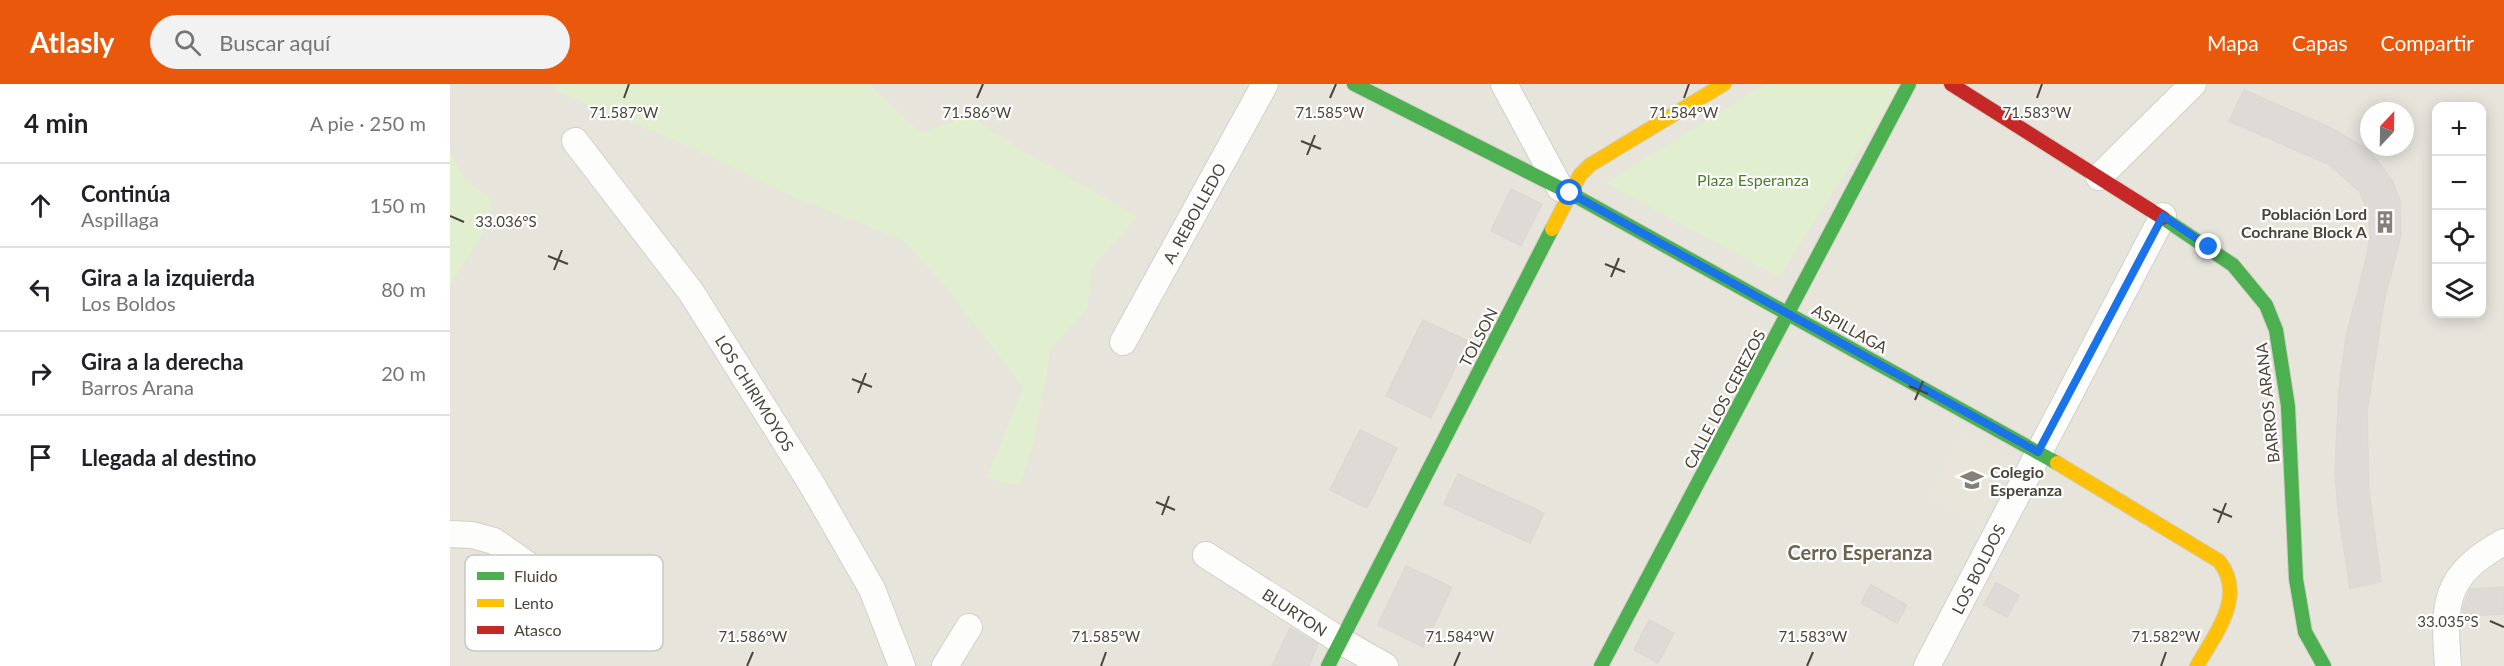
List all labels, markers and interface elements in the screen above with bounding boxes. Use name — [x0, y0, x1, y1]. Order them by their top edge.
search box — [150, 15, 570, 69]
text: Atlasly — [30, 25, 114, 59]
icon: search — [171, 26, 204, 59]
text: Buscar aquí — [219, 29, 330, 56]
text: Mapa — [2207, 30, 2259, 55]
text: Capas — [2292, 30, 2348, 55]
text: Compartir — [2381, 30, 2474, 55]
north arrow — [2360, 102, 2414, 156]
map controls — [2432, 102, 2486, 318]
button: + — [2432, 102, 2486, 156]
text: 71.587°W — [590, 103, 659, 121]
text: 71.586°W — [943, 103, 1012, 121]
text: 71.585°W — [1296, 103, 1365, 121]
text: 71.584°W — [1650, 103, 1719, 121]
text: 71.583°W — [2003, 103, 2072, 121]
text: 4 min — [24, 107, 88, 139]
text: A pie · 250 m — [310, 111, 426, 135]
button: − — [2432, 156, 2486, 210]
street label: A. REBOLLEDO — [1159, 159, 1229, 266]
park label: Plaza Esperanza — [1697, 170, 1809, 189]
route start — [1556, 179, 1582, 205]
text: Continúa — [81, 180, 170, 207]
icon: ahead — [24, 189, 57, 222]
text: 150 m — [370, 193, 426, 217]
place label: Población Lord Cochrane Block A — [2241, 204, 2368, 241]
text: Aspillaga — [81, 207, 159, 231]
building icon: Población Lord Cochrane Block A — [2372, 209, 2398, 235]
button: locate — [2432, 210, 2486, 264]
text: 33.036°S — [475, 212, 537, 230]
route end — [2195, 233, 2221, 259]
text: Gira a la izquierda — [81, 264, 255, 291]
button: layers — [2432, 264, 2486, 318]
icon: left — [24, 273, 57, 306]
text: 80 m — [381, 277, 426, 301]
text: Los Boldos — [81, 291, 176, 315]
street label: ASPILLAGA — [1809, 300, 1891, 357]
street label: TOLSON — [1455, 304, 1501, 370]
street label: CALLE LOS CEREZOS — [1679, 326, 1769, 472]
street label: LOS CHIRIMOYOS — [712, 332, 798, 454]
street label: BARROS ARANA — [2251, 342, 2283, 464]
text: Gira a la derecha — [81, 348, 244, 375]
icon: right — [24, 357, 57, 390]
text: 20 m — [381, 361, 426, 385]
text: Barros Arana — [81, 375, 194, 399]
icon: arrive — [24, 441, 57, 474]
text: Llegada al destino — [81, 444, 257, 471]
place label: Colegio Esperanza — [1990, 462, 2062, 499]
school or university icon: Colegio Esperanza — [1959, 467, 1985, 493]
street label: LOS BOLDOS — [1947, 521, 2009, 617]
district label: Cerro Esperanza — [1788, 540, 1932, 564]
legend — [465, 555, 663, 651]
text: Fluido — [514, 566, 557, 585]
street label: BLURTON — [1259, 584, 1331, 640]
text: Lento — [514, 593, 554, 612]
text: 33.035°S — [2417, 612, 2479, 630]
text: Atasco — [514, 620, 562, 639]
text: 71.586°W — [719, 627, 788, 645]
text: 71.585°W — [1072, 627, 1141, 645]
text: 71.584°W — [1426, 627, 1495, 645]
text: 71.583°W — [1779, 627, 1848, 645]
text: 71.582°W — [2132, 627, 2201, 645]

